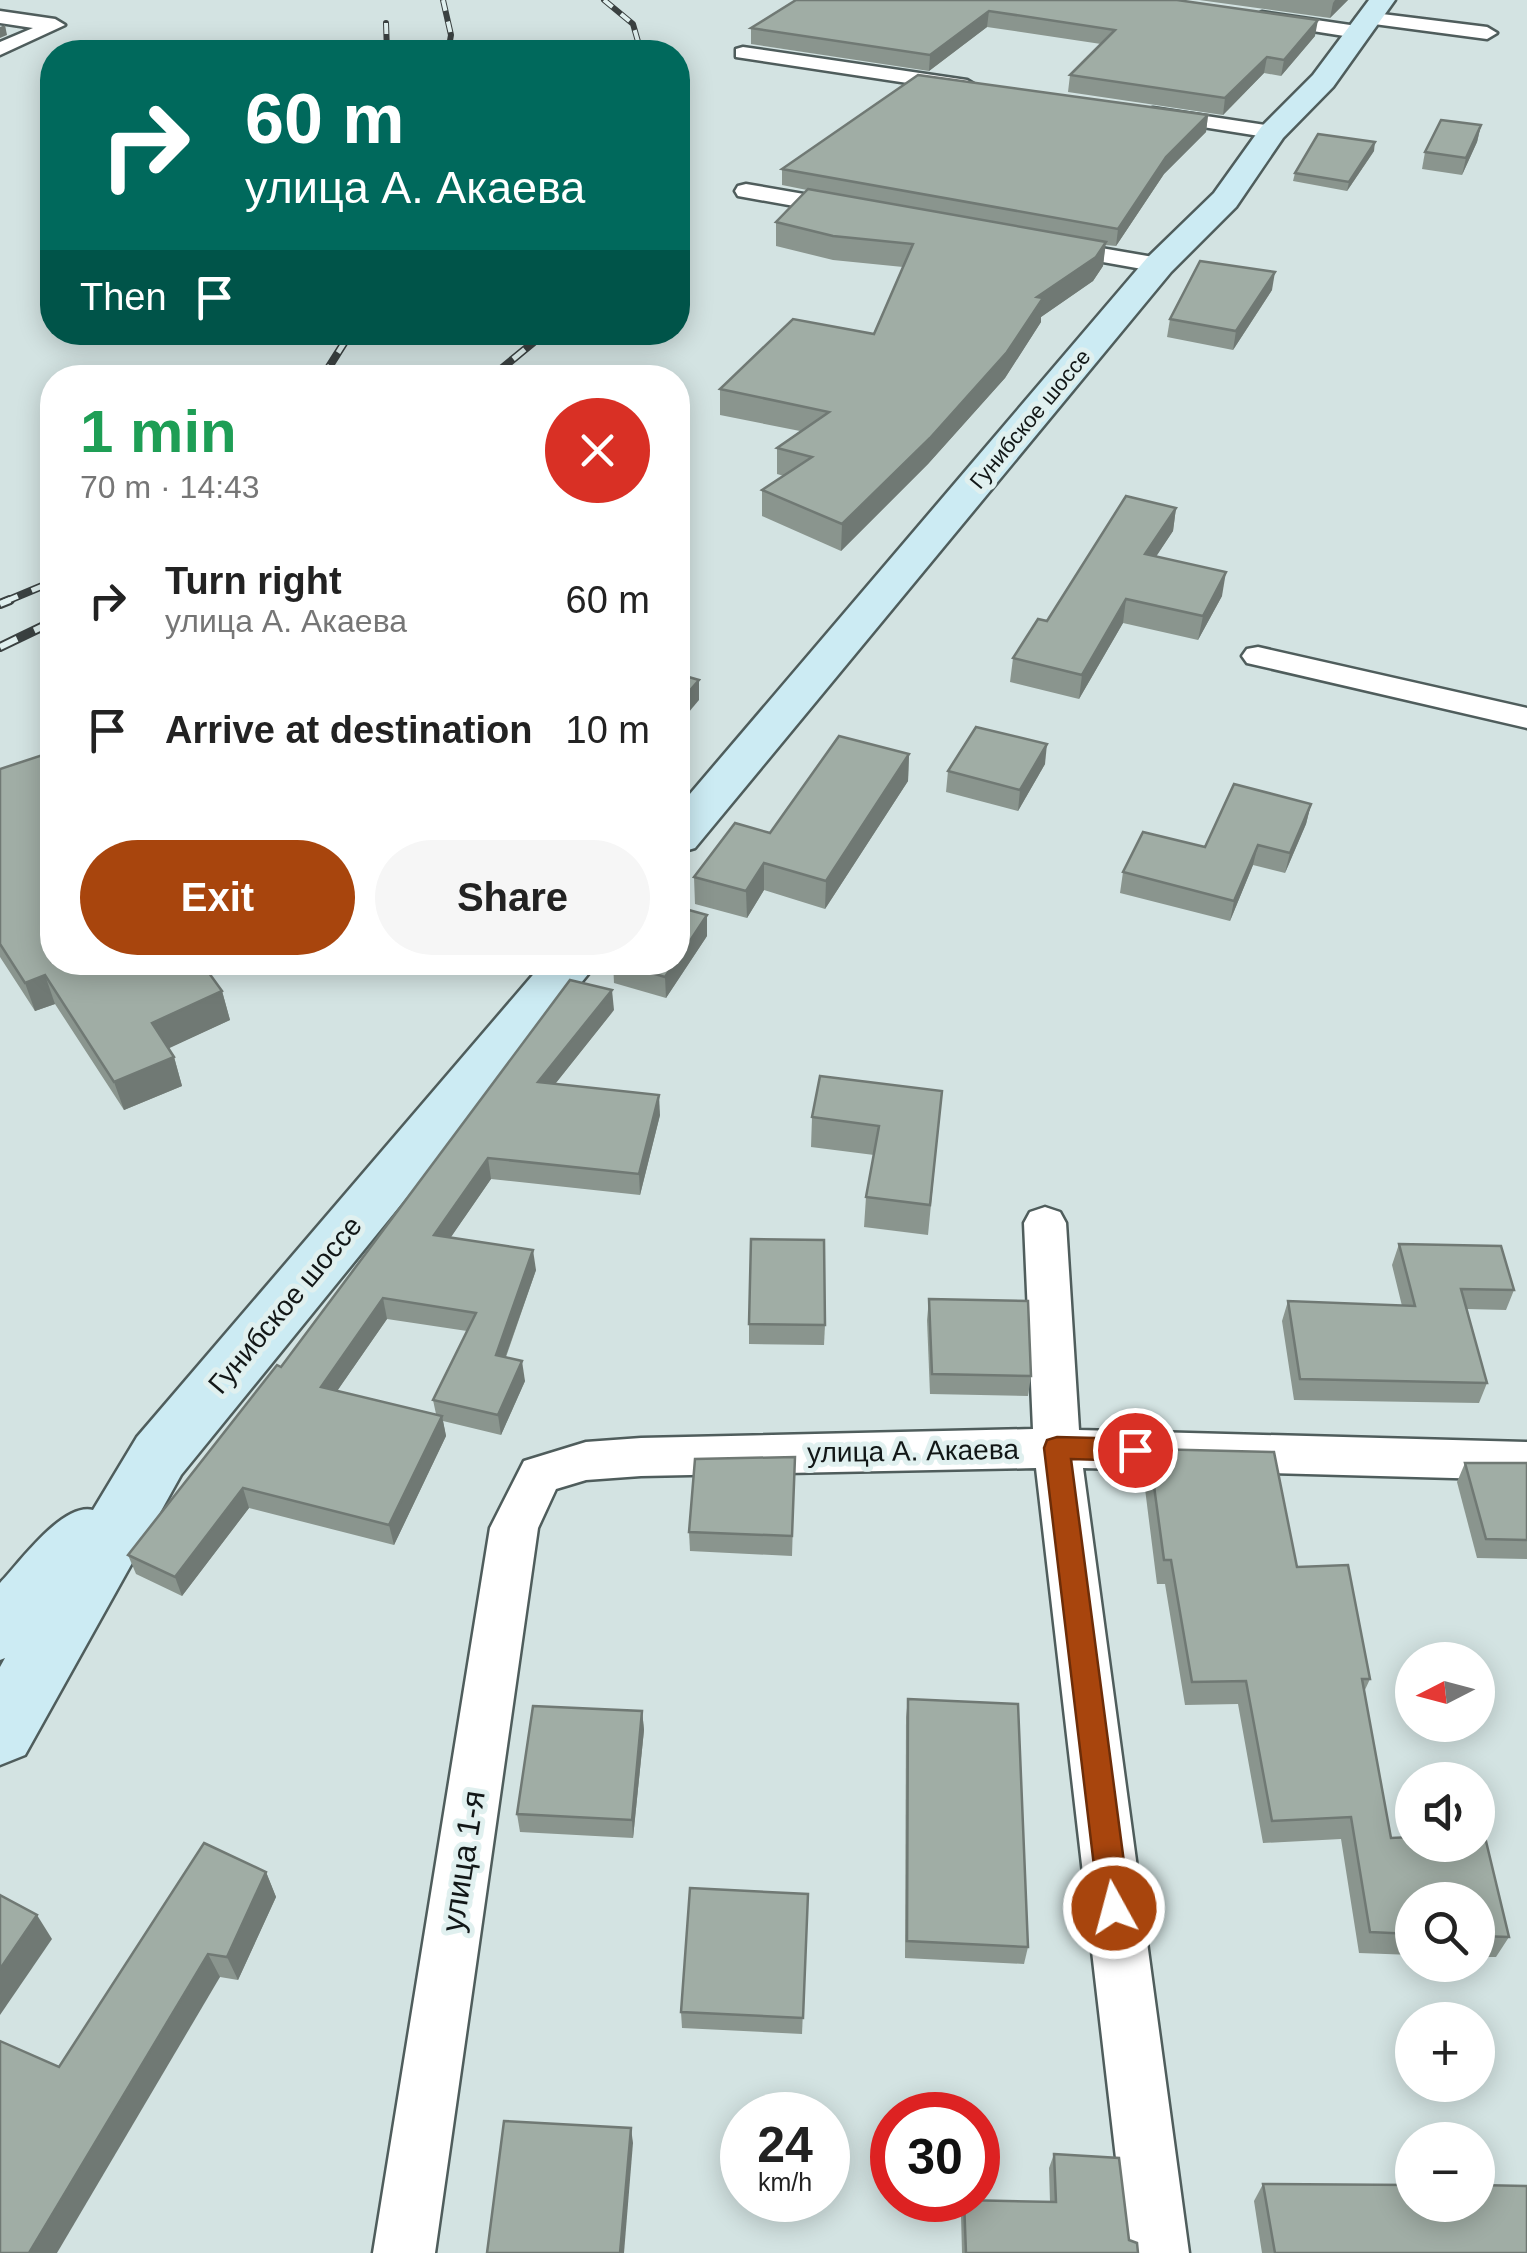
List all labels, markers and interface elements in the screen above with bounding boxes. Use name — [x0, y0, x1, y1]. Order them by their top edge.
icon: right — [80, 80, 210, 210]
text: 60 m — [245, 80, 405, 158]
text: улица А. Акаева — [245, 162, 585, 213]
icon: arrive — [187, 270, 242, 325]
text: Then — [80, 276, 167, 318]
street label: Гунибское шоссе — [965, 344, 1095, 494]
text: 1 min — [80, 398, 237, 465]
button: close — [545, 398, 650, 503]
text: 70 m · 14:43 — [80, 469, 260, 505]
text: Turn right — [165, 560, 342, 602]
icon: right — [80, 573, 135, 628]
text: 60 m — [566, 579, 650, 621]
text: улица А. Акаева — [165, 603, 407, 639]
icon: arrive — [80, 703, 135, 758]
text: Arrive at destination — [165, 709, 532, 751]
text: 10 m — [566, 709, 650, 751]
button: Exit — [80, 840, 355, 955]
button: Share — [375, 840, 650, 955]
street label: Гунибское шоссе — [202, 1210, 368, 1400]
pin — [1093, 1408, 1178, 1493]
icon: arrive — [1108, 1423, 1163, 1478]
street label: улица А. Акаева — [807, 1434, 1020, 1468]
north arrow — [1395, 1642, 1495, 1742]
map controls — [1395, 1642, 1495, 2222]
button: sound — [1395, 1762, 1495, 1862]
street label: улица 1-я — [434, 1788, 492, 1934]
position arrow — [1062, 1856, 1166, 1960]
button: search — [1395, 1882, 1495, 1982]
button: + — [1395, 2002, 1495, 2102]
speed limit sign: 30 — [870, 2092, 1000, 2222]
text: 24 — [757, 2117, 813, 2173]
button: − — [1395, 2122, 1495, 2222]
text: km/h — [758, 2168, 812, 2196]

